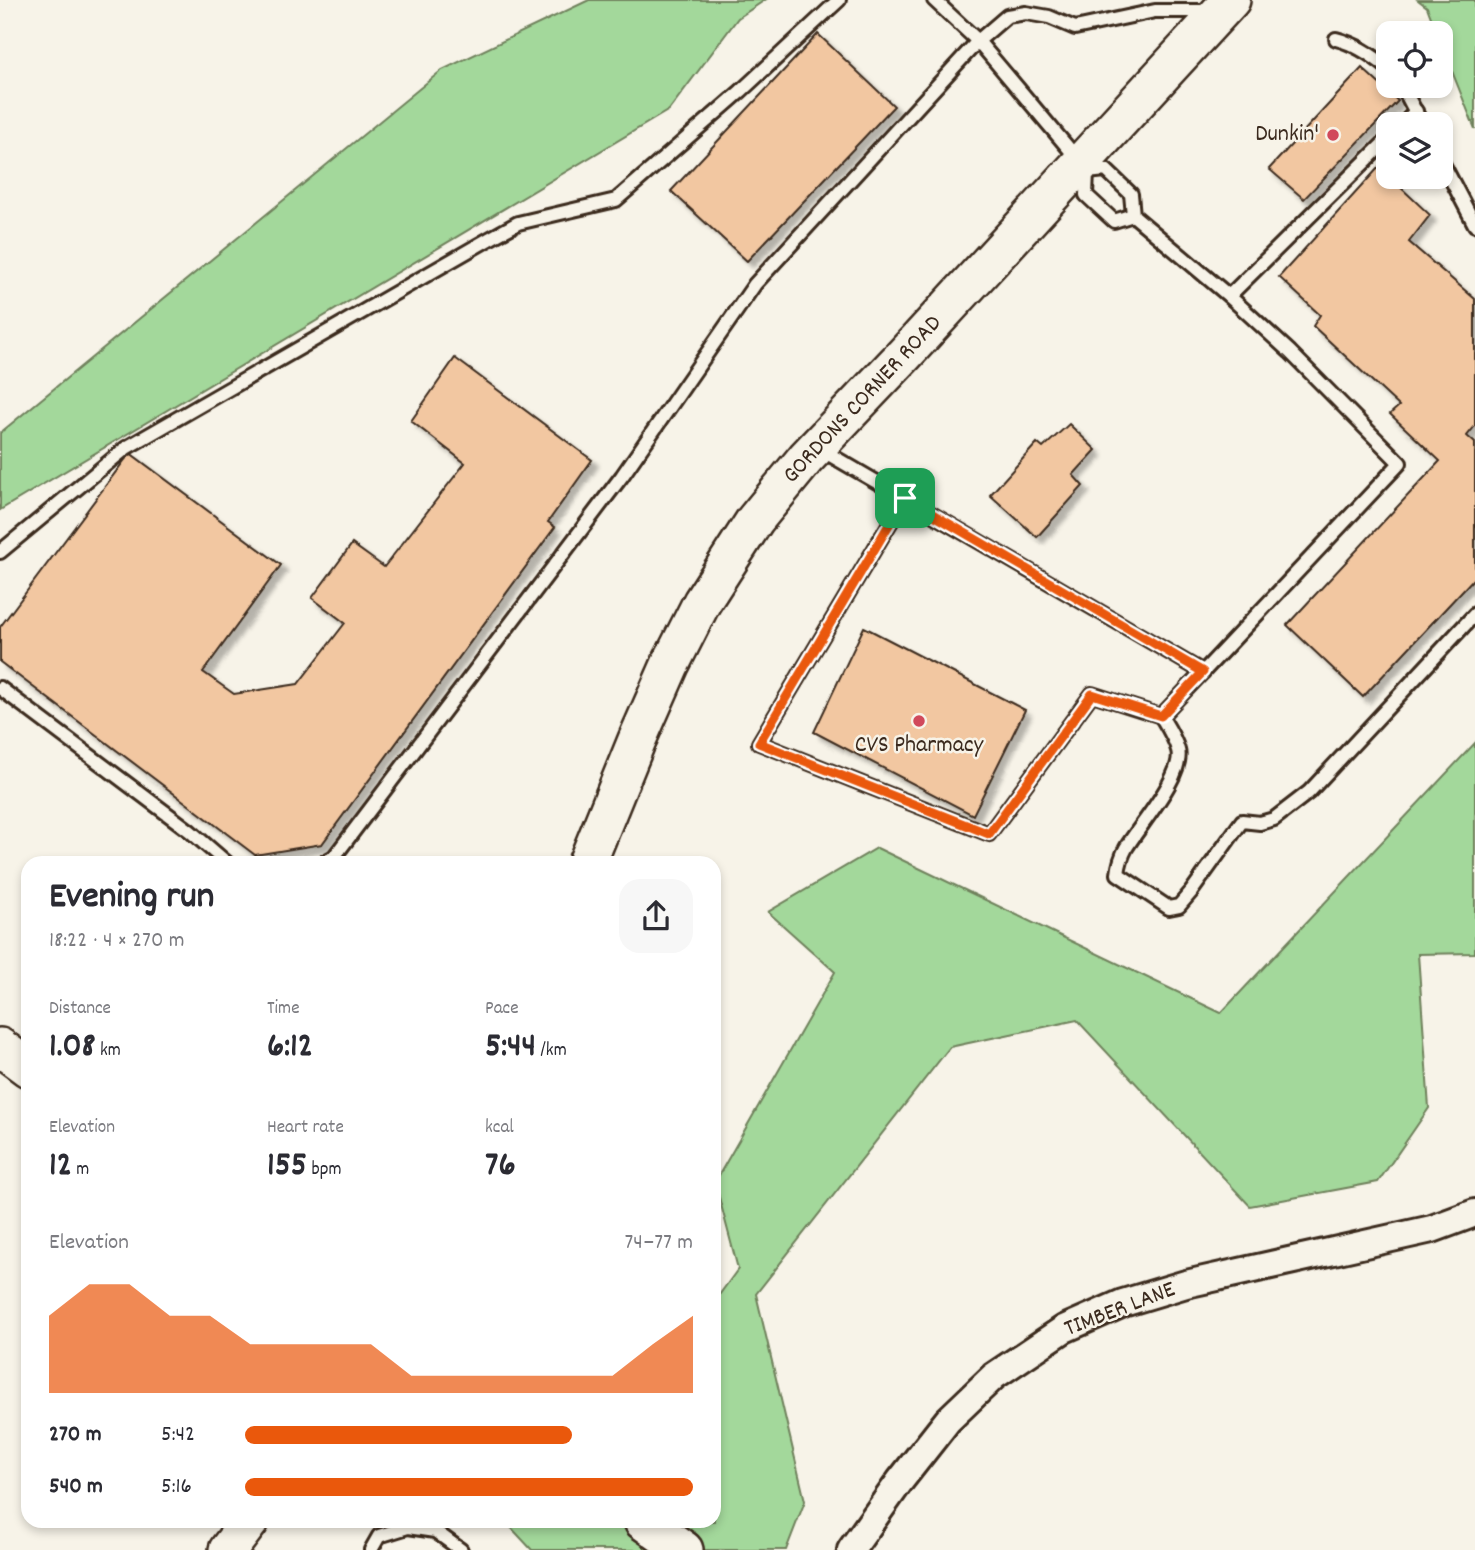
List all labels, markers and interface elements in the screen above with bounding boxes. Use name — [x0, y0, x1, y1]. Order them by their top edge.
map controls — [1376, 21, 1453, 189]
button: locate — [1376, 21, 1453, 98]
button: layers — [1376, 112, 1453, 189]
place label: Dunkin' — [1255, 118, 1319, 152]
marker: Dunkin' — [1325, 127, 1341, 143]
street label: GORDONS CORNER ROAD — [776, 308, 950, 492]
pin — [875, 468, 935, 528]
icon: arrive — [886, 479, 924, 517]
marker: CVS Pharmacy — [911, 713, 927, 729]
place label: CVS Pharmacy — [855, 729, 985, 763]
text: Evening run — [49, 871, 214, 926]
button: share — [619, 879, 693, 953]
text: 18:22 · 4 × 270 m — [49, 925, 185, 958]
text: Distance — [49, 996, 111, 1023]
text: Time — [267, 996, 300, 1023]
text: Pace — [485, 996, 519, 1023]
text: 1.08 — [49, 1023, 96, 1073]
text: 6:12 — [267, 1023, 313, 1073]
text: 5:44 — [485, 1023, 536, 1073]
text: km — [96, 1038, 121, 1065]
text: /km — [536, 1038, 567, 1065]
text: Elevation — [49, 1115, 115, 1142]
text: Heart rate — [267, 1115, 344, 1142]
text: kcal — [485, 1115, 514, 1142]
text: 12 — [49, 1142, 72, 1192]
text: 155 — [267, 1142, 307, 1192]
text: 76 — [485, 1142, 516, 1192]
text: m — [72, 1157, 89, 1184]
text: bpm — [307, 1157, 341, 1184]
text: Elevation — [49, 1227, 129, 1260]
text: 74–77 m — [625, 1227, 693, 1260]
street label: TIMBER LANE — [1060, 1273, 1180, 1347]
text: 270 m — [49, 1419, 101, 1452]
text: 5:42 — [161, 1419, 195, 1452]
text: 540 m — [49, 1471, 103, 1504]
text: 5:16 — [161, 1471, 192, 1504]

